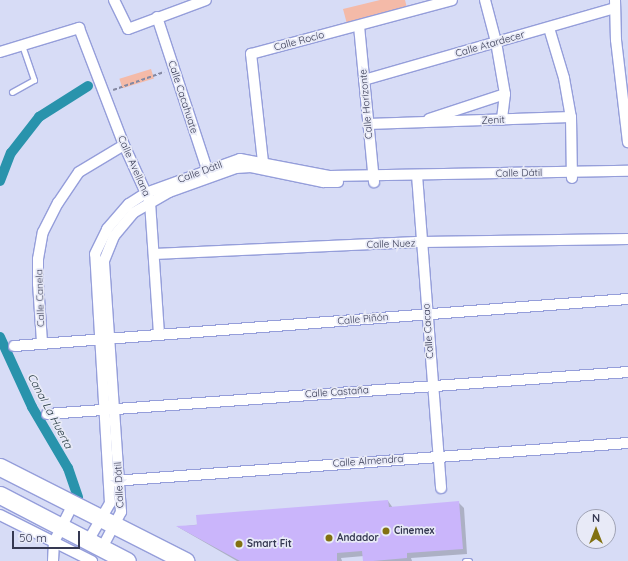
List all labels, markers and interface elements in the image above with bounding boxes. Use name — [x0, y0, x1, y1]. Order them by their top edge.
street label: Calle Atardecer — [454, 28, 526, 60]
street label: Calle Rocío — [273, 29, 325, 53]
street label: Calle Cacahuate — [166, 59, 200, 135]
street label: Calle Horizonte — [357, 69, 375, 139]
street label: Zenit — [481, 114, 505, 126]
street label: Calle Avellana — [115, 134, 153, 198]
street label: Calle Dátil — [176, 158, 224, 186]
street label: Calle Dátil — [496, 167, 542, 179]
street label: Calle Nuez — [366, 237, 416, 251]
street label: Calle Canela — [33, 269, 47, 327]
street label: Calle Cacao — [420, 303, 436, 359]
street label: Calle Piñón — [337, 311, 389, 327]
water label: Canal La Huerta — [25, 371, 75, 451]
street label: Calle Castaña — [305, 384, 369, 400]
street label: Calle Almendra — [332, 453, 404, 469]
street label: Calle Dátil — [112, 461, 126, 509]
north arrow — [576, 509, 616, 549]
text: N — [592, 511, 600, 525]
scale bar — [14, 523, 82, 549]
place label: Cinemex — [394, 525, 434, 537]
marker: Cinemex — [381, 526, 391, 536]
text: 50 m — [19, 530, 47, 545]
place label: Andador — [337, 532, 379, 544]
marker: Andador — [324, 533, 334, 543]
place label: Smart Fit — [247, 538, 292, 550]
marker: Smart Fit — [234, 539, 244, 549]

